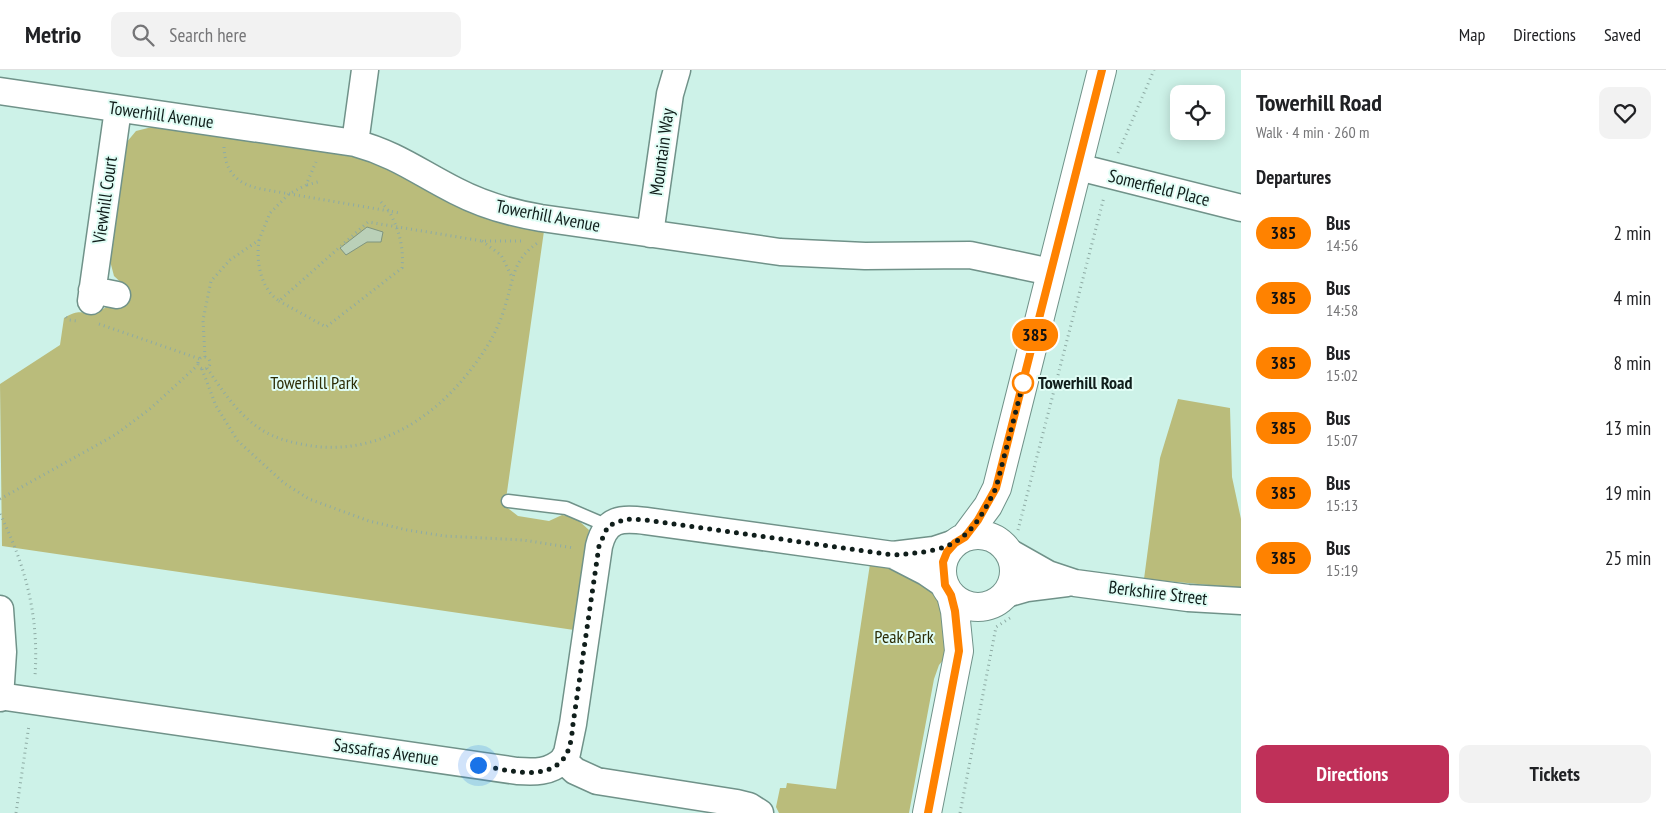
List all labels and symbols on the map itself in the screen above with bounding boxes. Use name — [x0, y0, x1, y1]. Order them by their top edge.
street label: Towerhill Avenue — [107, 96, 215, 133]
street label: Mountain Way — [644, 107, 679, 197]
street label: Viewhill Court — [87, 155, 122, 246]
street label: Somerfield Place — [1106, 164, 1212, 211]
street label: Towerhill Avenue — [494, 194, 602, 237]
line badge: 385 — [1006, 319, 1064, 351]
park label: Towerhill Park — [270, 371, 358, 394]
place label: Towerhill Road — [1038, 371, 1132, 394]
marker: Towerhill Road — [1012, 372, 1034, 394]
street label: Berkshire Street — [1107, 575, 1209, 610]
park label: Peak Park — [874, 625, 934, 648]
street label: Sassafras Avenue — [332, 733, 440, 770]
your location — [466, 753, 491, 778]

